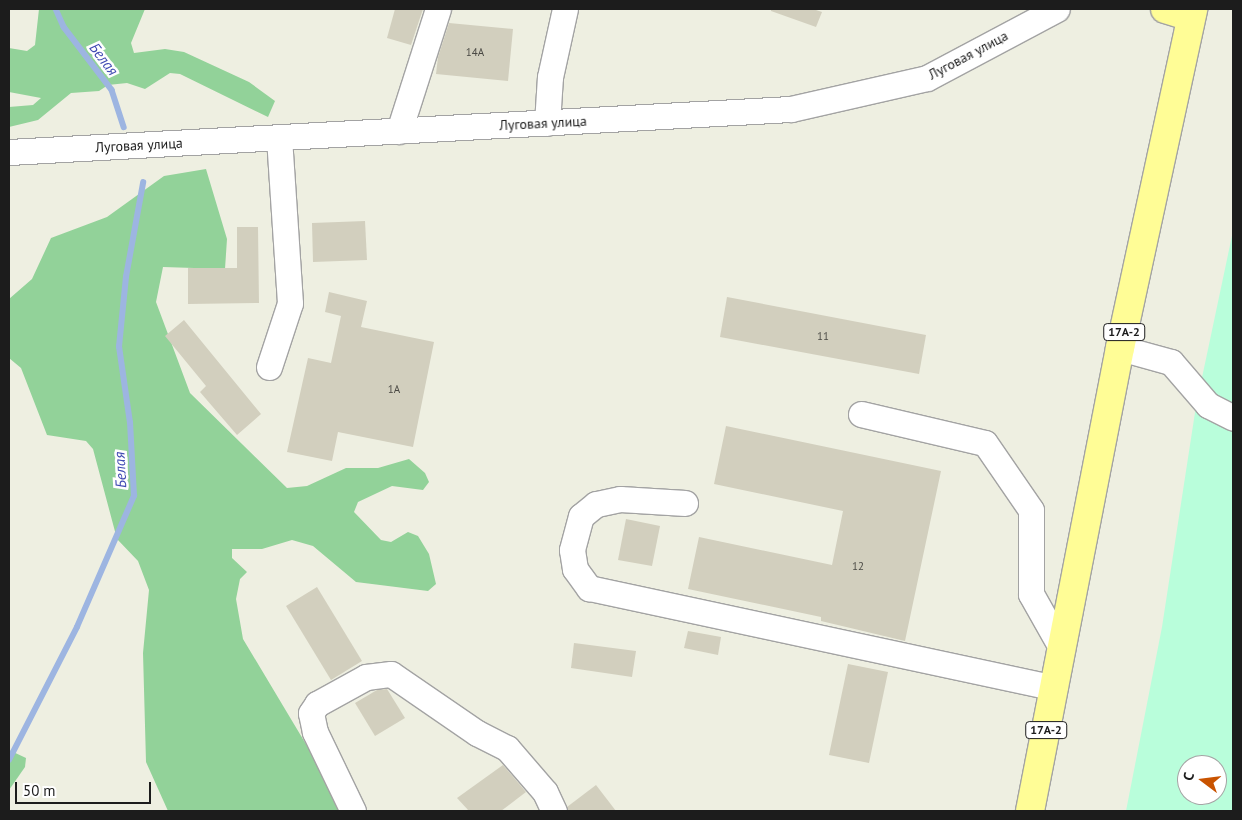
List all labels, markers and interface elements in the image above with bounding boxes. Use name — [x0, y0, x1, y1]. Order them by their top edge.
street label: Луговая улица — [925, 27, 1011, 83]
water label: Белая — [86, 39, 122, 79]
house number: 14А — [466, 45, 484, 59]
street label: Луговая улица — [499, 112, 587, 134]
street label: Луговая улица — [95, 134, 183, 156]
road number: 17А-2 — [1103, 322, 1145, 342]
house number: 11 — [817, 329, 829, 343]
house number: 1А — [388, 382, 400, 396]
water label: Белая — [110, 451, 130, 489]
house number: 12 — [852, 559, 864, 573]
road number: 17А-2 — [1025, 720, 1067, 740]
north arrow — [1177, 755, 1227, 805]
text: С — [1179, 770, 1198, 782]
scale bar — [18, 772, 154, 804]
text: 50 m — [23, 781, 56, 800]

